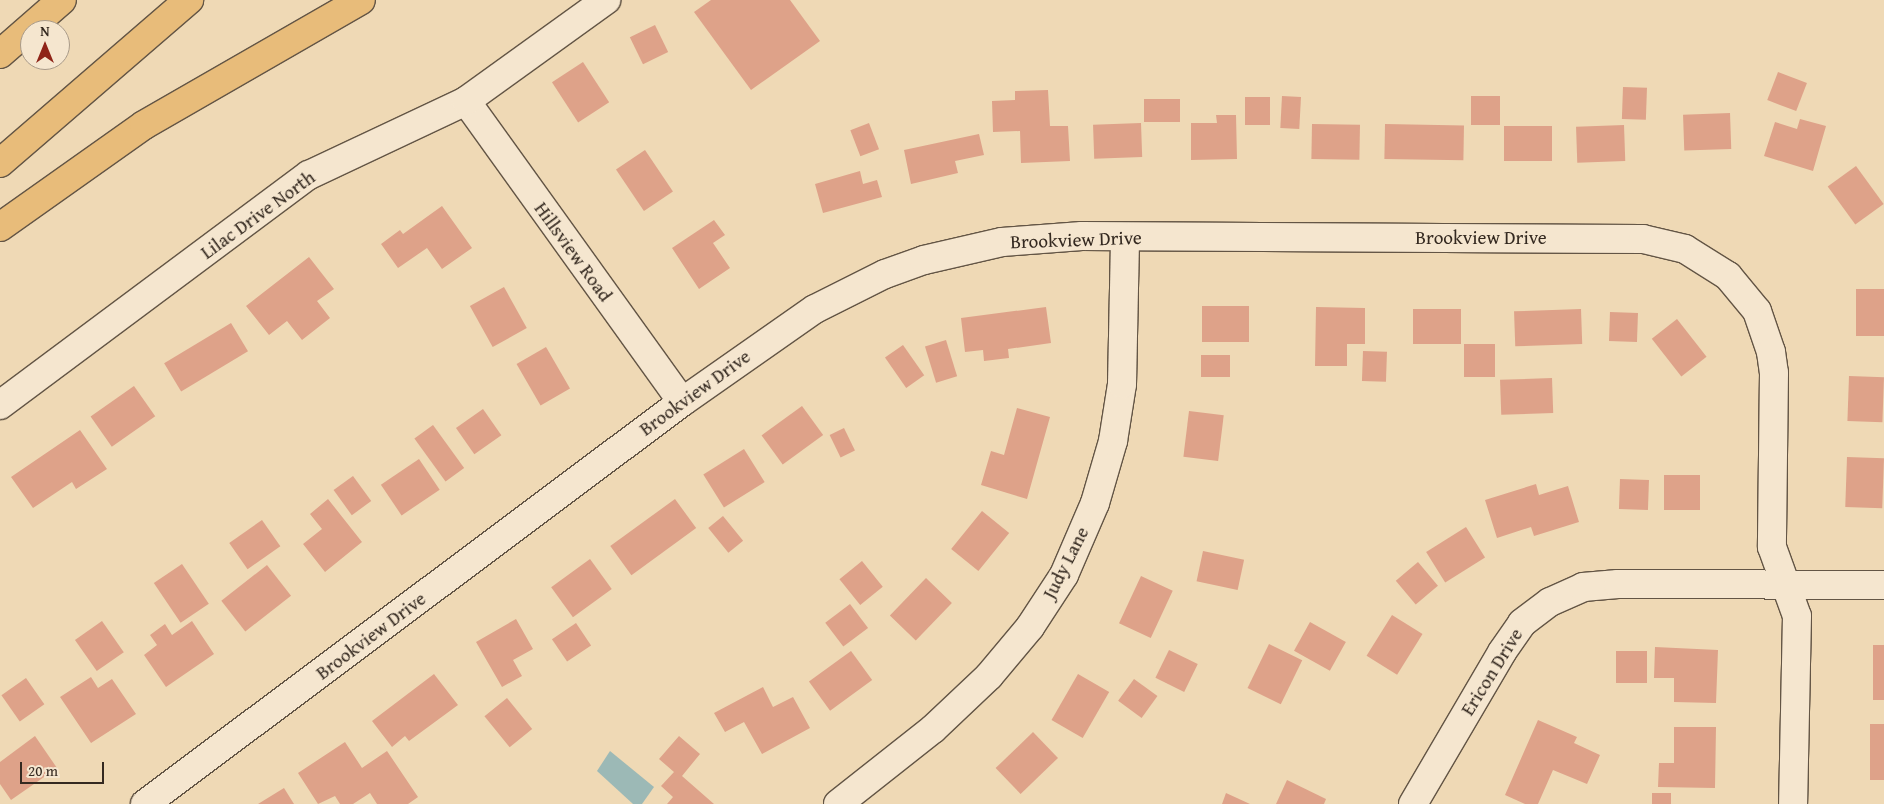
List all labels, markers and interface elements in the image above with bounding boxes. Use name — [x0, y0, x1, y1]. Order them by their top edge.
north arrow — [20, 20, 70, 70]
text: N — [40, 21, 50, 41]
street label: Lilac Drive North — [196, 166, 320, 264]
street label: Hillsview Road — [529, 198, 617, 306]
street label: Brookview Drive — [1010, 226, 1142, 254]
street label: Brookview Drive — [1415, 227, 1547, 249]
street label: Brookview Drive — [635, 345, 755, 441]
street label: Judy Lane — [1038, 523, 1094, 603]
street label: Brookview Drive — [312, 587, 430, 685]
street label: Ericon Drive — [1456, 624, 1528, 720]
scale bar — [22, 752, 106, 784]
text: 20 m — [28, 760, 58, 781]

